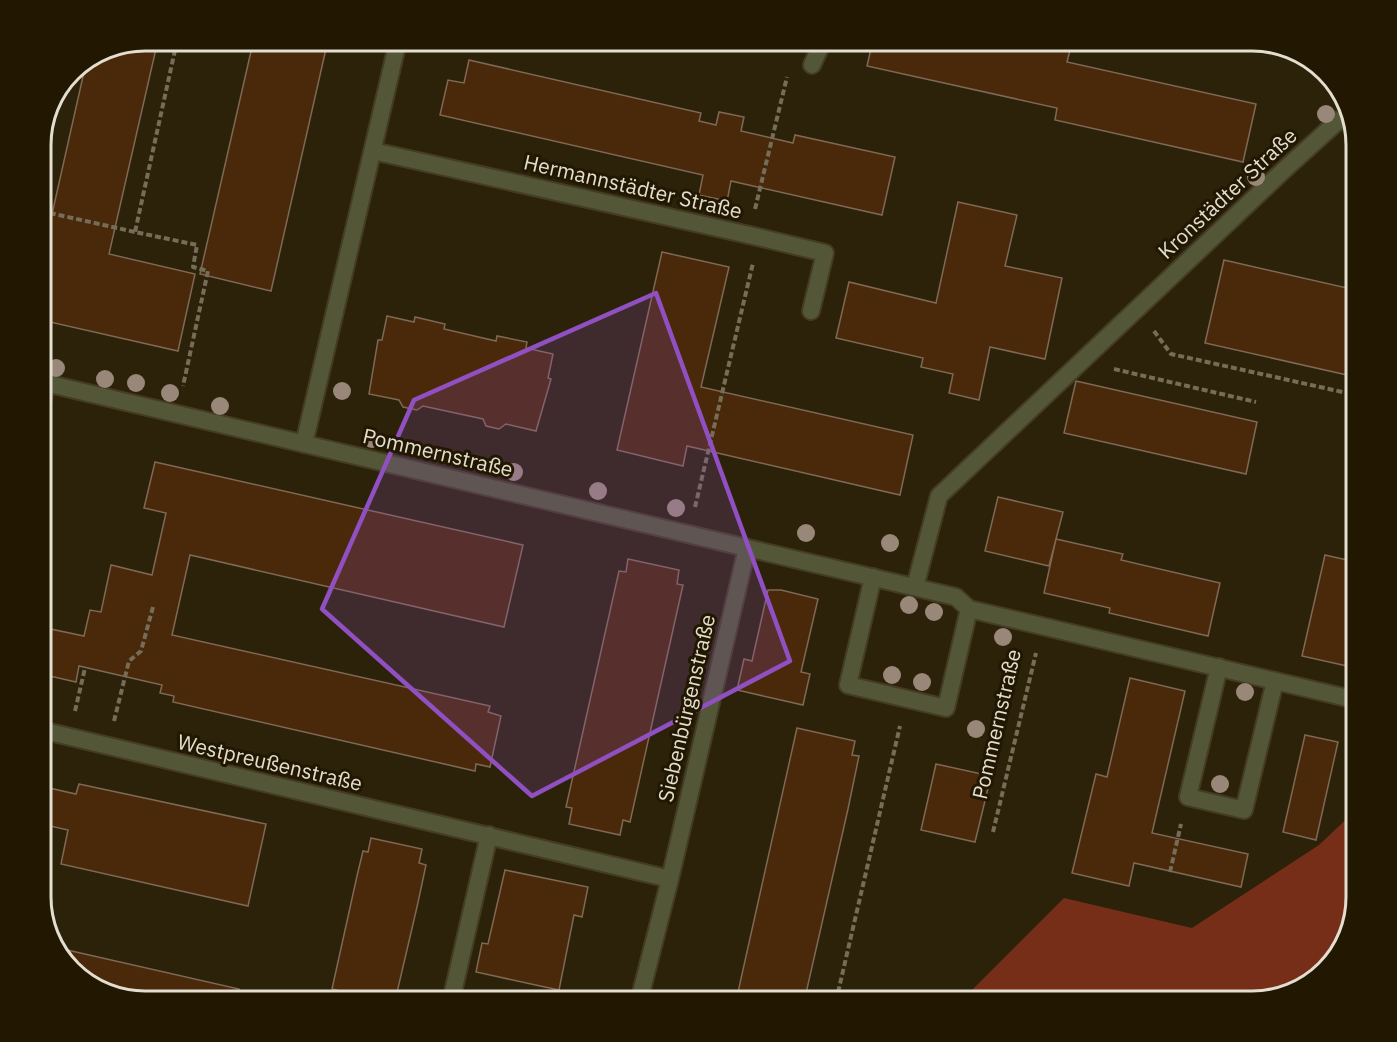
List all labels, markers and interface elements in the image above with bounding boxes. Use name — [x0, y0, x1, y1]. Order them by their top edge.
street label: Kronstädter Straße — [1152, 121, 1302, 265]
street label: Hermannstädter Straße — [521, 147, 745, 225]
street label: Pommernstraße — [360, 421, 516, 483]
street label: Siebenbürgenstraße — [651, 611, 721, 805]
street label: Pommernstraße — [965, 646, 1027, 802]
street label: Westpreußenstraße — [175, 727, 365, 797]

